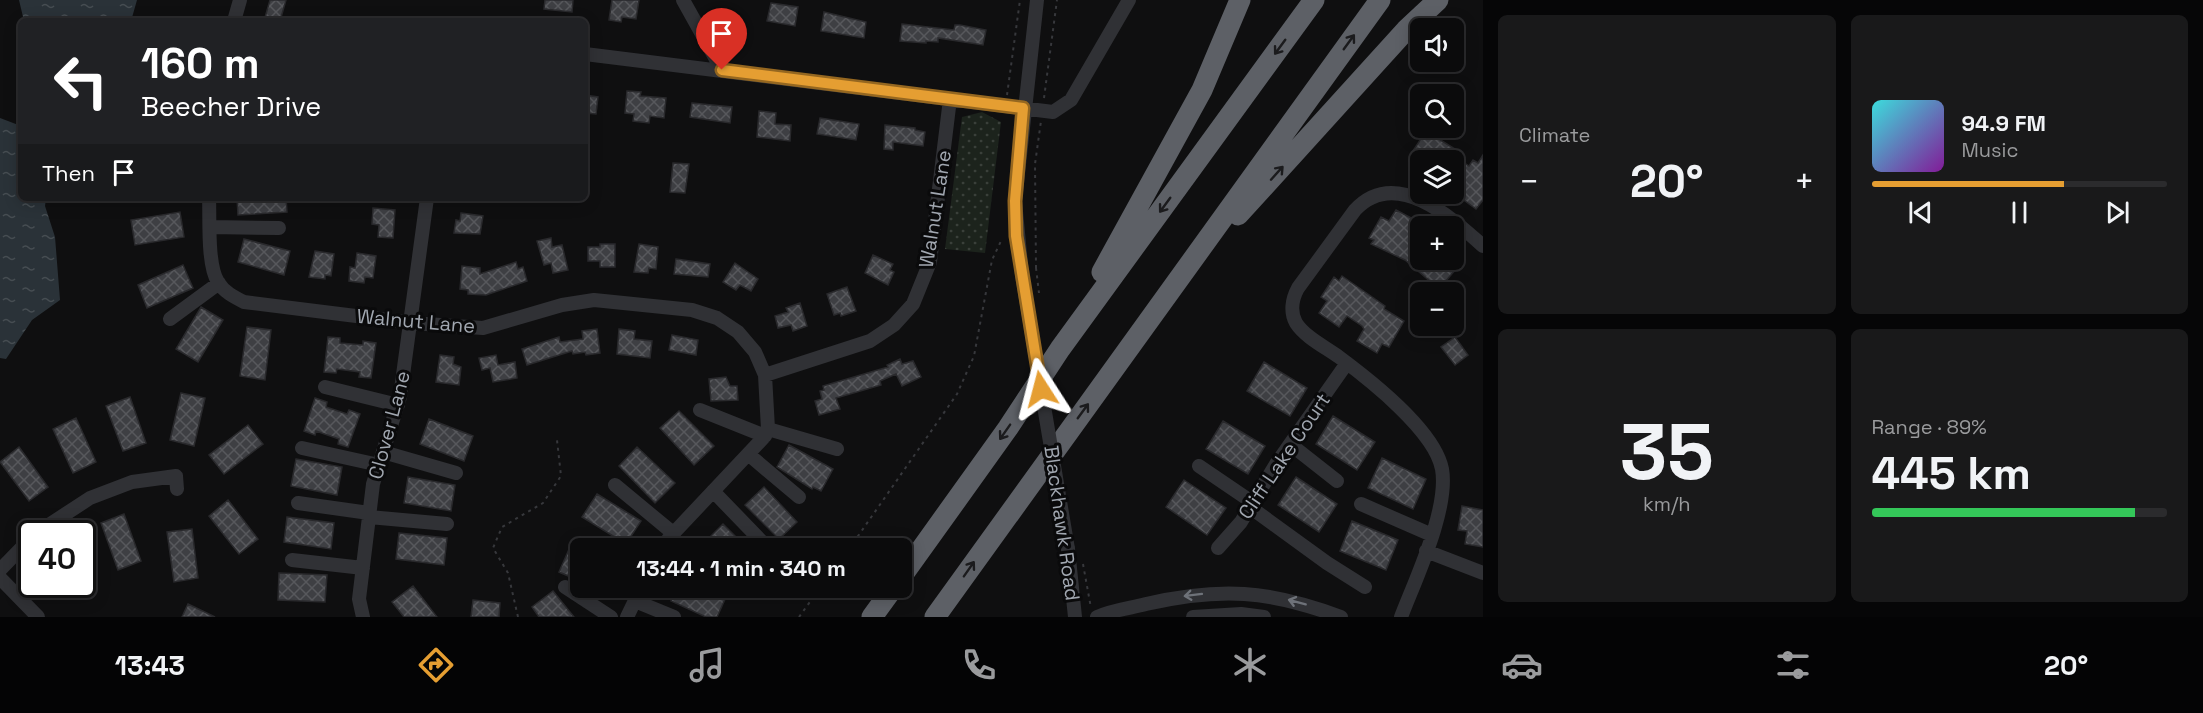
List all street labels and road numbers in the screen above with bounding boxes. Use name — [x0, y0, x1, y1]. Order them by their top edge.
street label: Walnut Lane — [913, 148, 957, 270]
street label: Walnut Lane — [356, 303, 476, 339]
street label: Clover Lane — [362, 368, 416, 482]
street label: Cliff Lake Court — [1232, 388, 1336, 524]
street label: Blackhawk Road — [1038, 444, 1086, 602]

